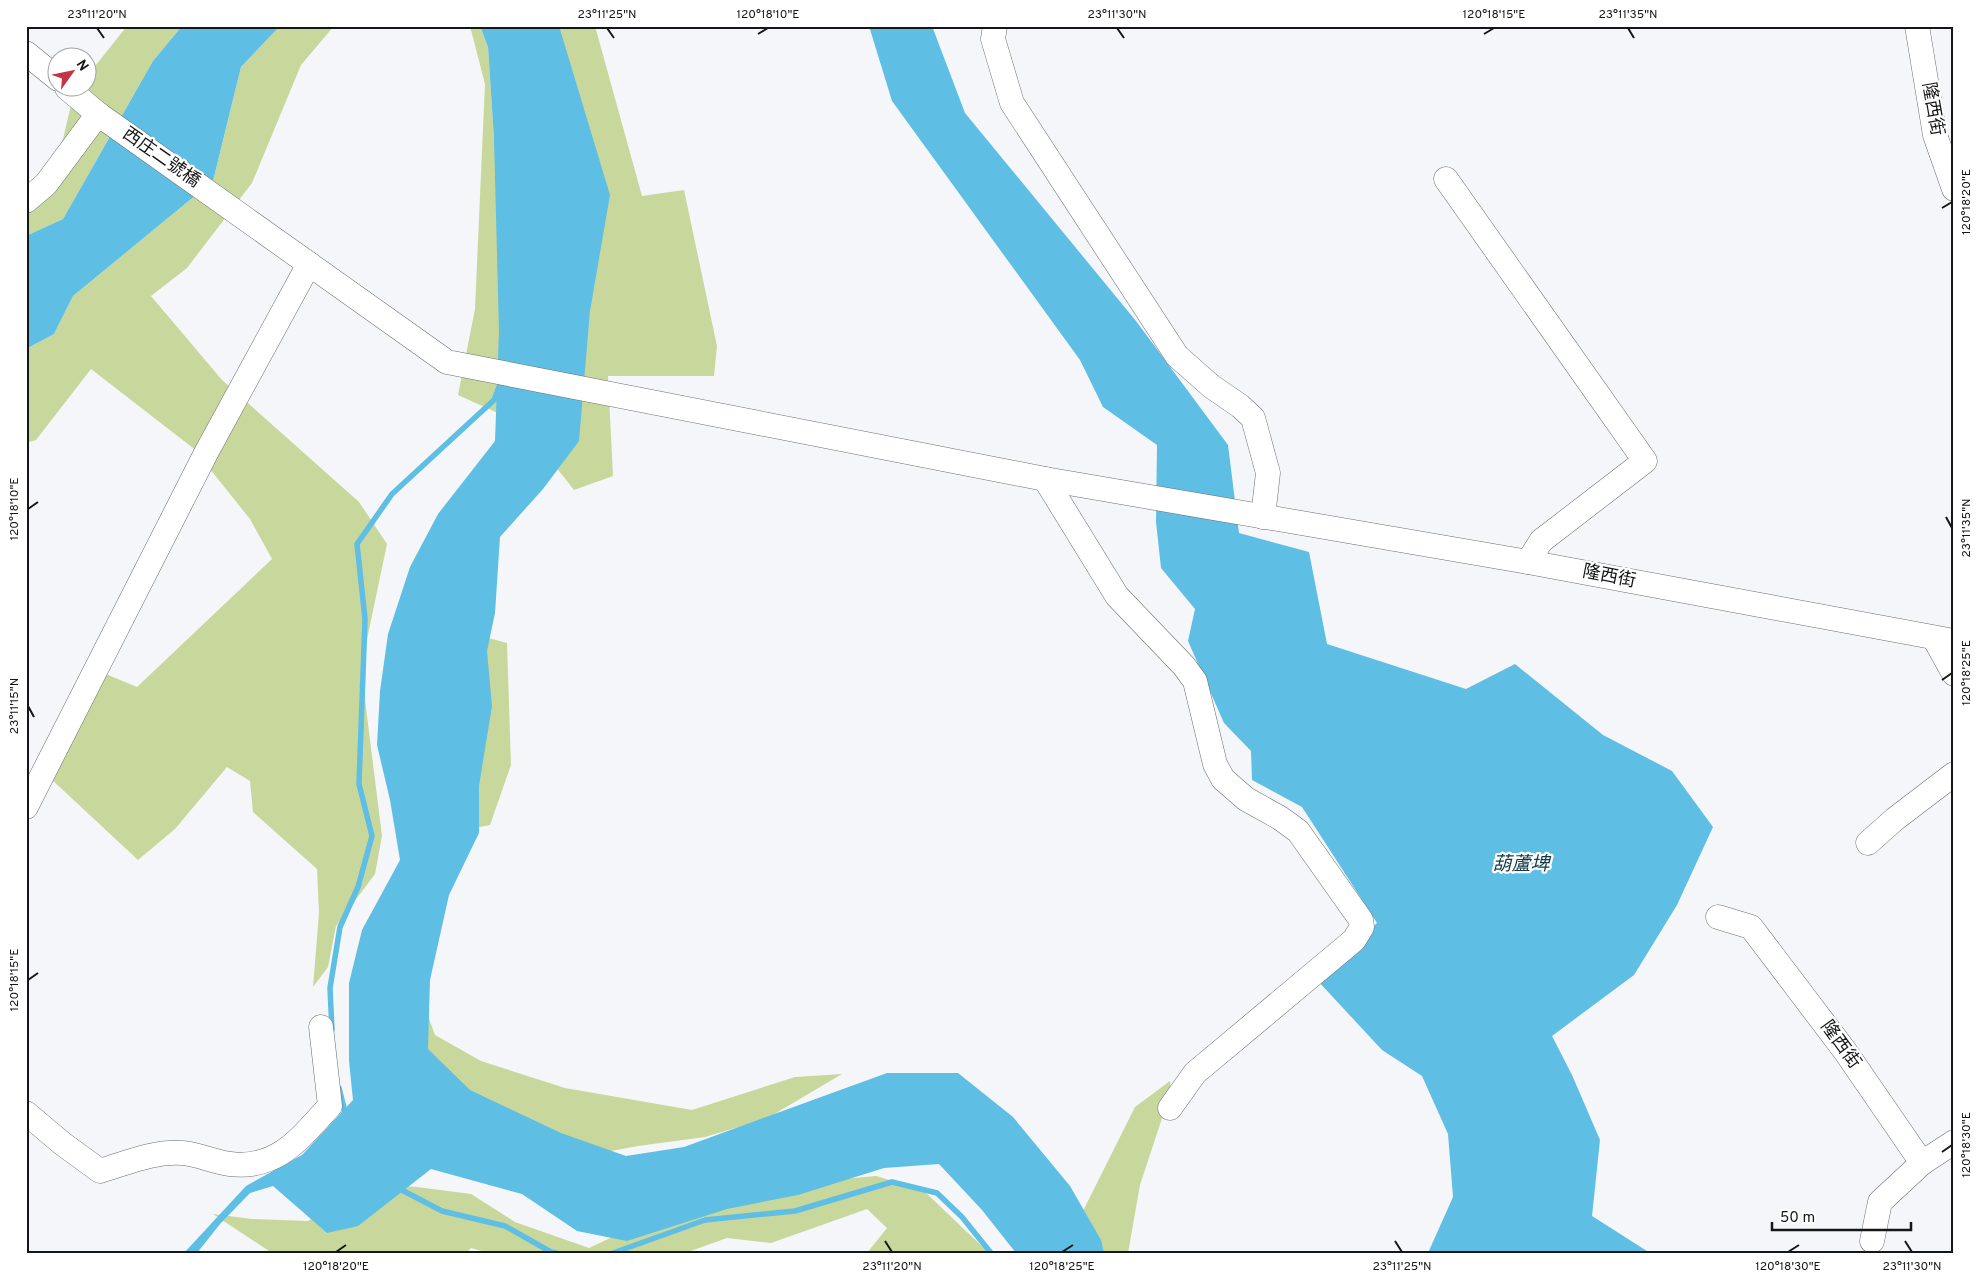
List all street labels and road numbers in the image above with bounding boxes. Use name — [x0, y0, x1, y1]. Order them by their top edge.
street label: 隆西街 — [1916, 80, 1948, 138]
street label: 西庄二號橋 — [118, 123, 204, 193]
street label: 隆西街 — [1580, 561, 1638, 593]
street label: 隆西街 — [1815, 1016, 1865, 1074]

